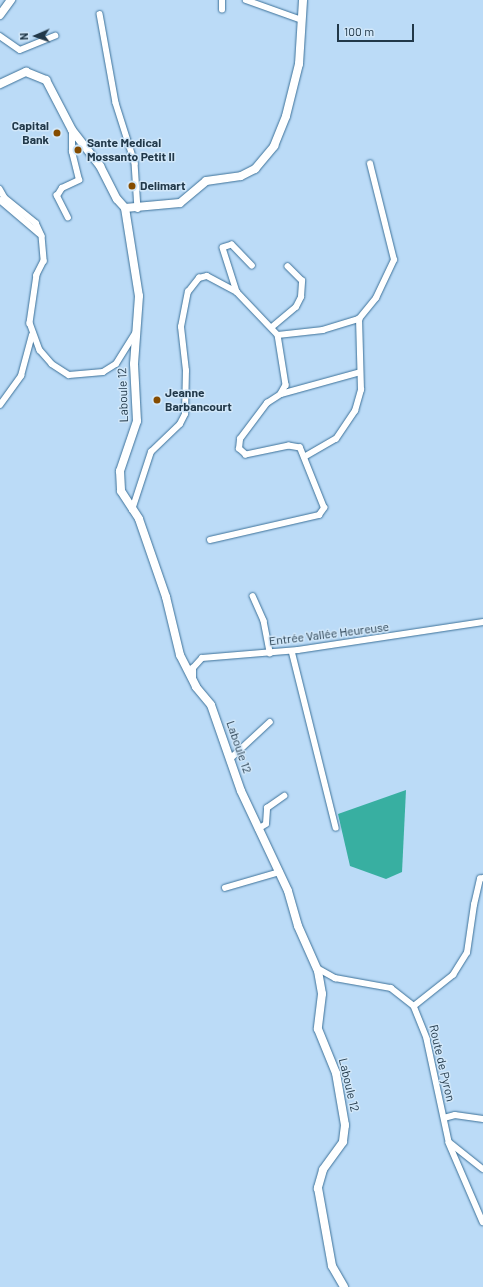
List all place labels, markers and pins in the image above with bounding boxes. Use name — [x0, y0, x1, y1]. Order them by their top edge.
place label: Capital Bank — [12, 119, 49, 147]
marker: Capital Bank — [52, 128, 62, 138]
place label: Sante Medical Mossanto Petit II — [87, 136, 175, 164]
marker: Sante Medical Mossanto Petit II — [72, 144, 84, 156]
place label: Delimart — [140, 179, 186, 193]
marker: Delimart — [127, 181, 137, 191]
place label: Jeanne Barbancourt — [165, 386, 232, 414]
marker: Jeanne Barbancourt — [152, 395, 162, 405]

